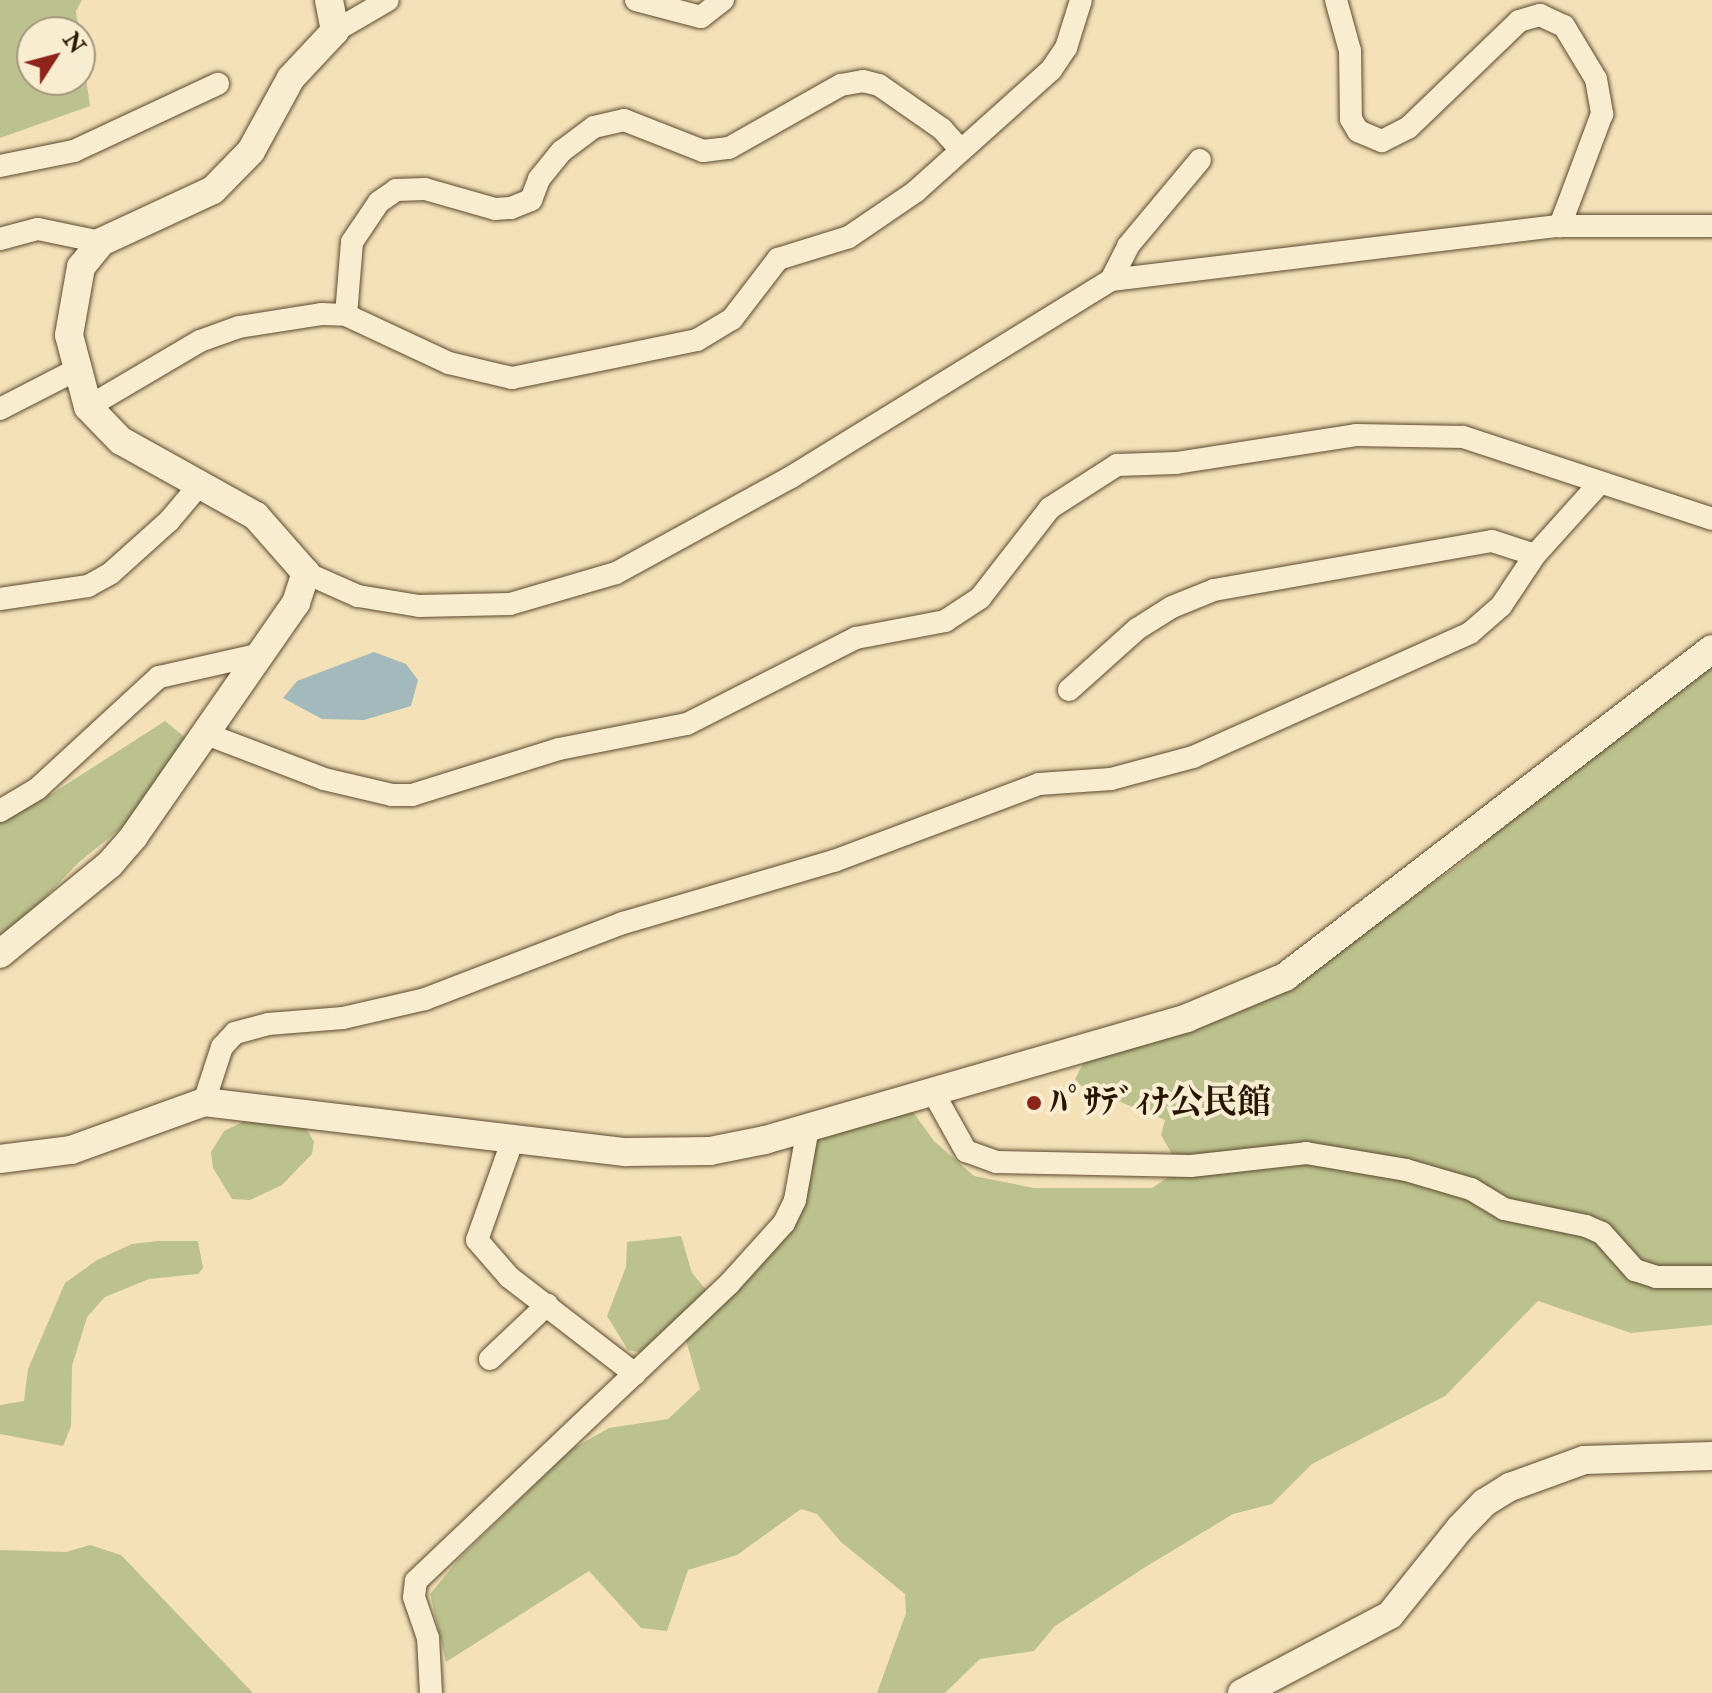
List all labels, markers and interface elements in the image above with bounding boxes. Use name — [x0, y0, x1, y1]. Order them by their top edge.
north arrow — [16, 16, 96, 96]
text: N — [57, 27, 91, 59]
place label: ﾊﾟｻﾃﾞｨﾅ公民館 — [1050, 1083, 1271, 1123]
marker: ﾊﾟｻﾃﾞｨﾅ公民館 — [1025, 1094, 1043, 1112]

